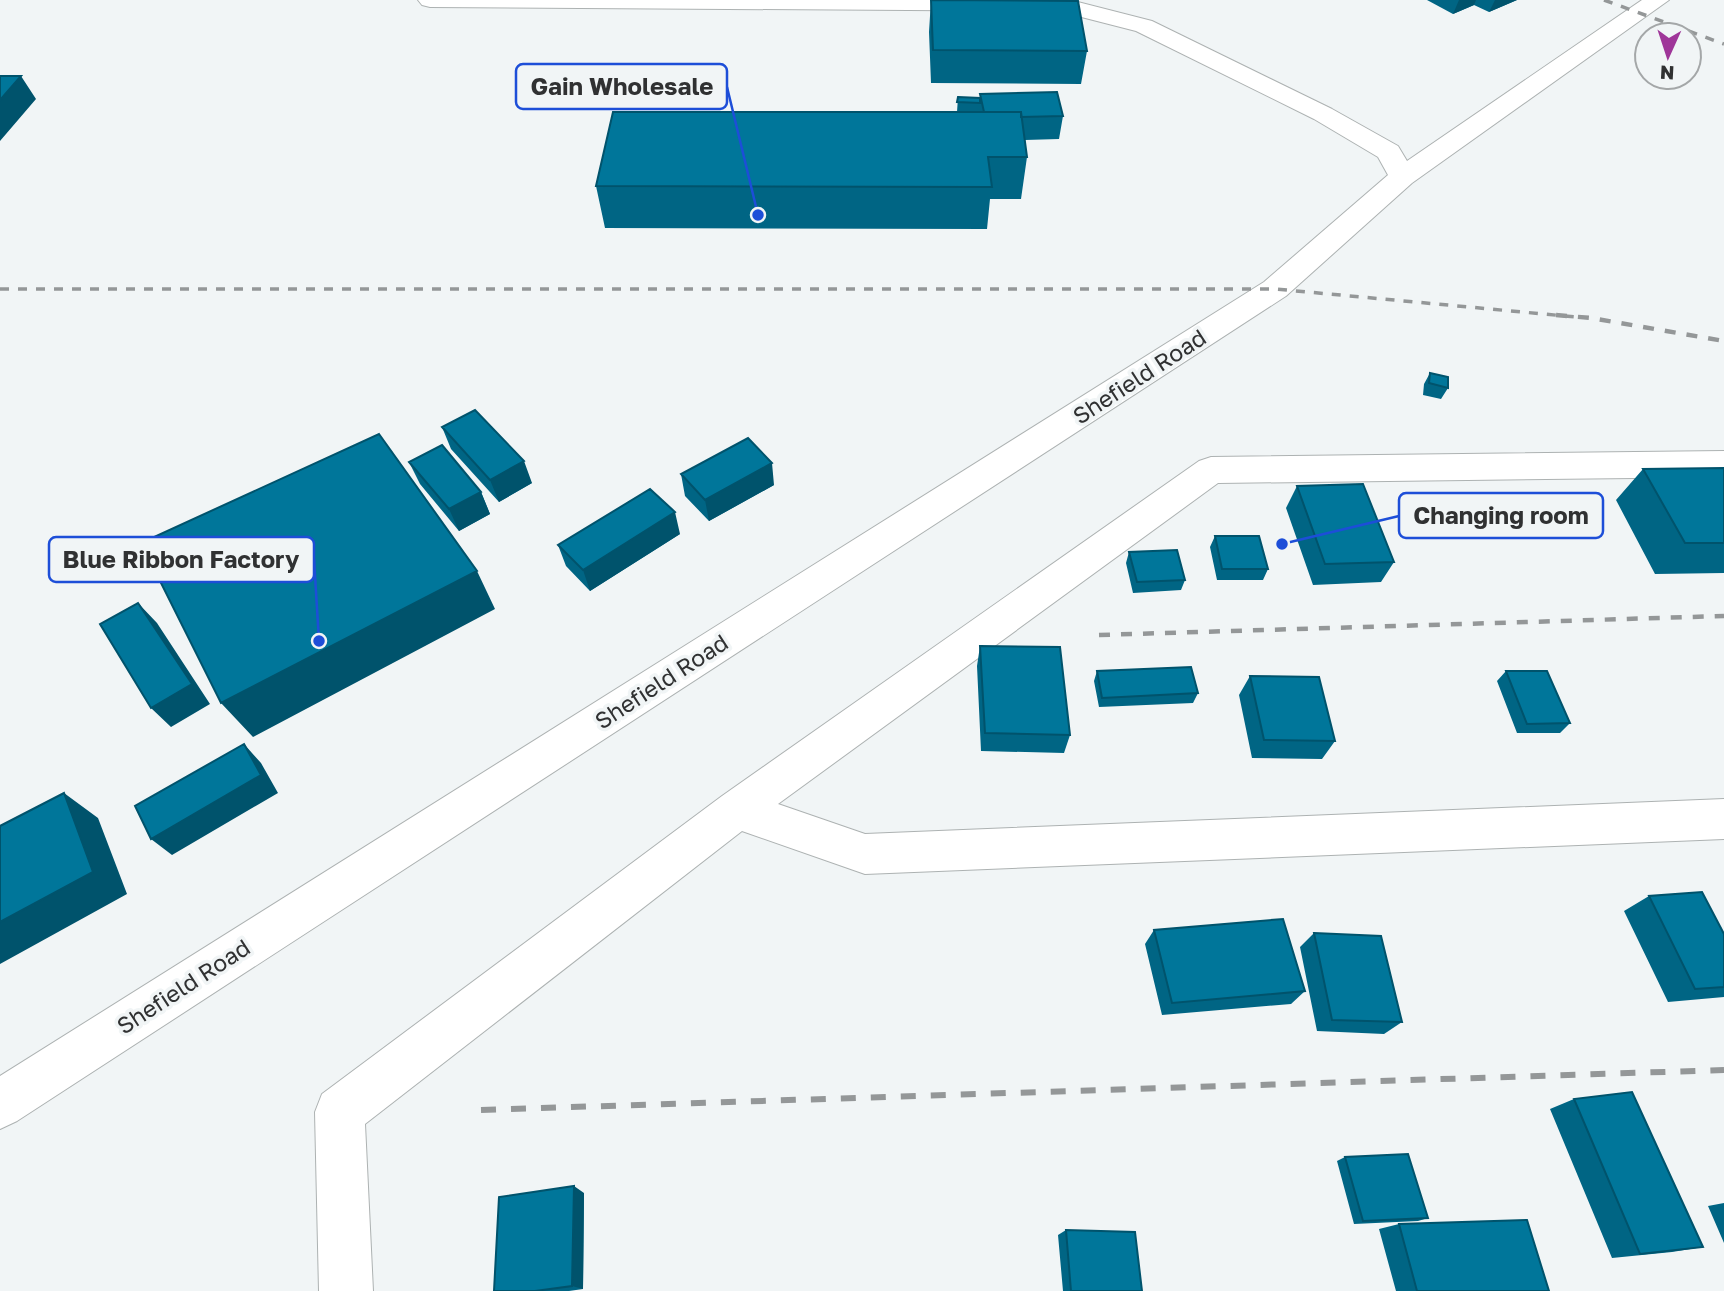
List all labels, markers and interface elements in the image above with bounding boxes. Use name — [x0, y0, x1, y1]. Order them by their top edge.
north arrow — [1633, 21, 1703, 91]
text: N — [1659, 62, 1675, 85]
callout: Gain Wholesale — [516, 64, 727, 109]
text: Gain Wholesale — [530, 71, 714, 100]
street label: Shefield Road — [1067, 323, 1211, 429]
callout: Changing room — [1399, 493, 1603, 538]
text: Changing room — [1413, 500, 1589, 529]
callout: Blue Ribbon Factory — [49, 537, 314, 582]
text: Blue Ribbon Factory — [63, 544, 300, 573]
street label: Shefield Road — [589, 628, 733, 734]
street label: Shefield Road — [111, 933, 255, 1039]

